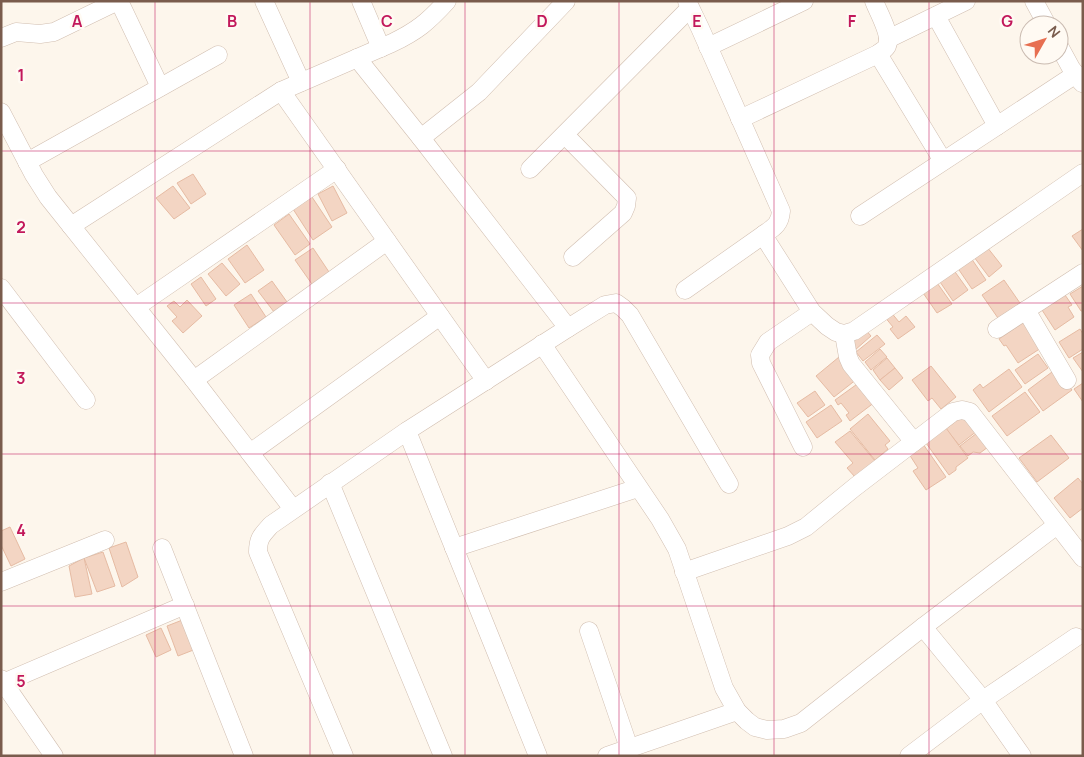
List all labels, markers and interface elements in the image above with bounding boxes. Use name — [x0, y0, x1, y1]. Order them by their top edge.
text: A — [72, 10, 83, 32]
text: B — [227, 10, 237, 32]
text: C — [381, 10, 393, 32]
text: D — [536, 10, 548, 32]
text: E — [692, 10, 702, 32]
text: F — [848, 10, 857, 32]
text: G — [1001, 10, 1013, 32]
north arrow — [1019, 15, 1069, 65]
text: N — [1044, 22, 1065, 41]
text: 1 — [17, 64, 25, 86]
text: 2 — [16, 216, 26, 238]
text: 3 — [16, 367, 26, 389]
text: 4 — [16, 519, 26, 541]
text: 5 — [16, 670, 26, 692]

